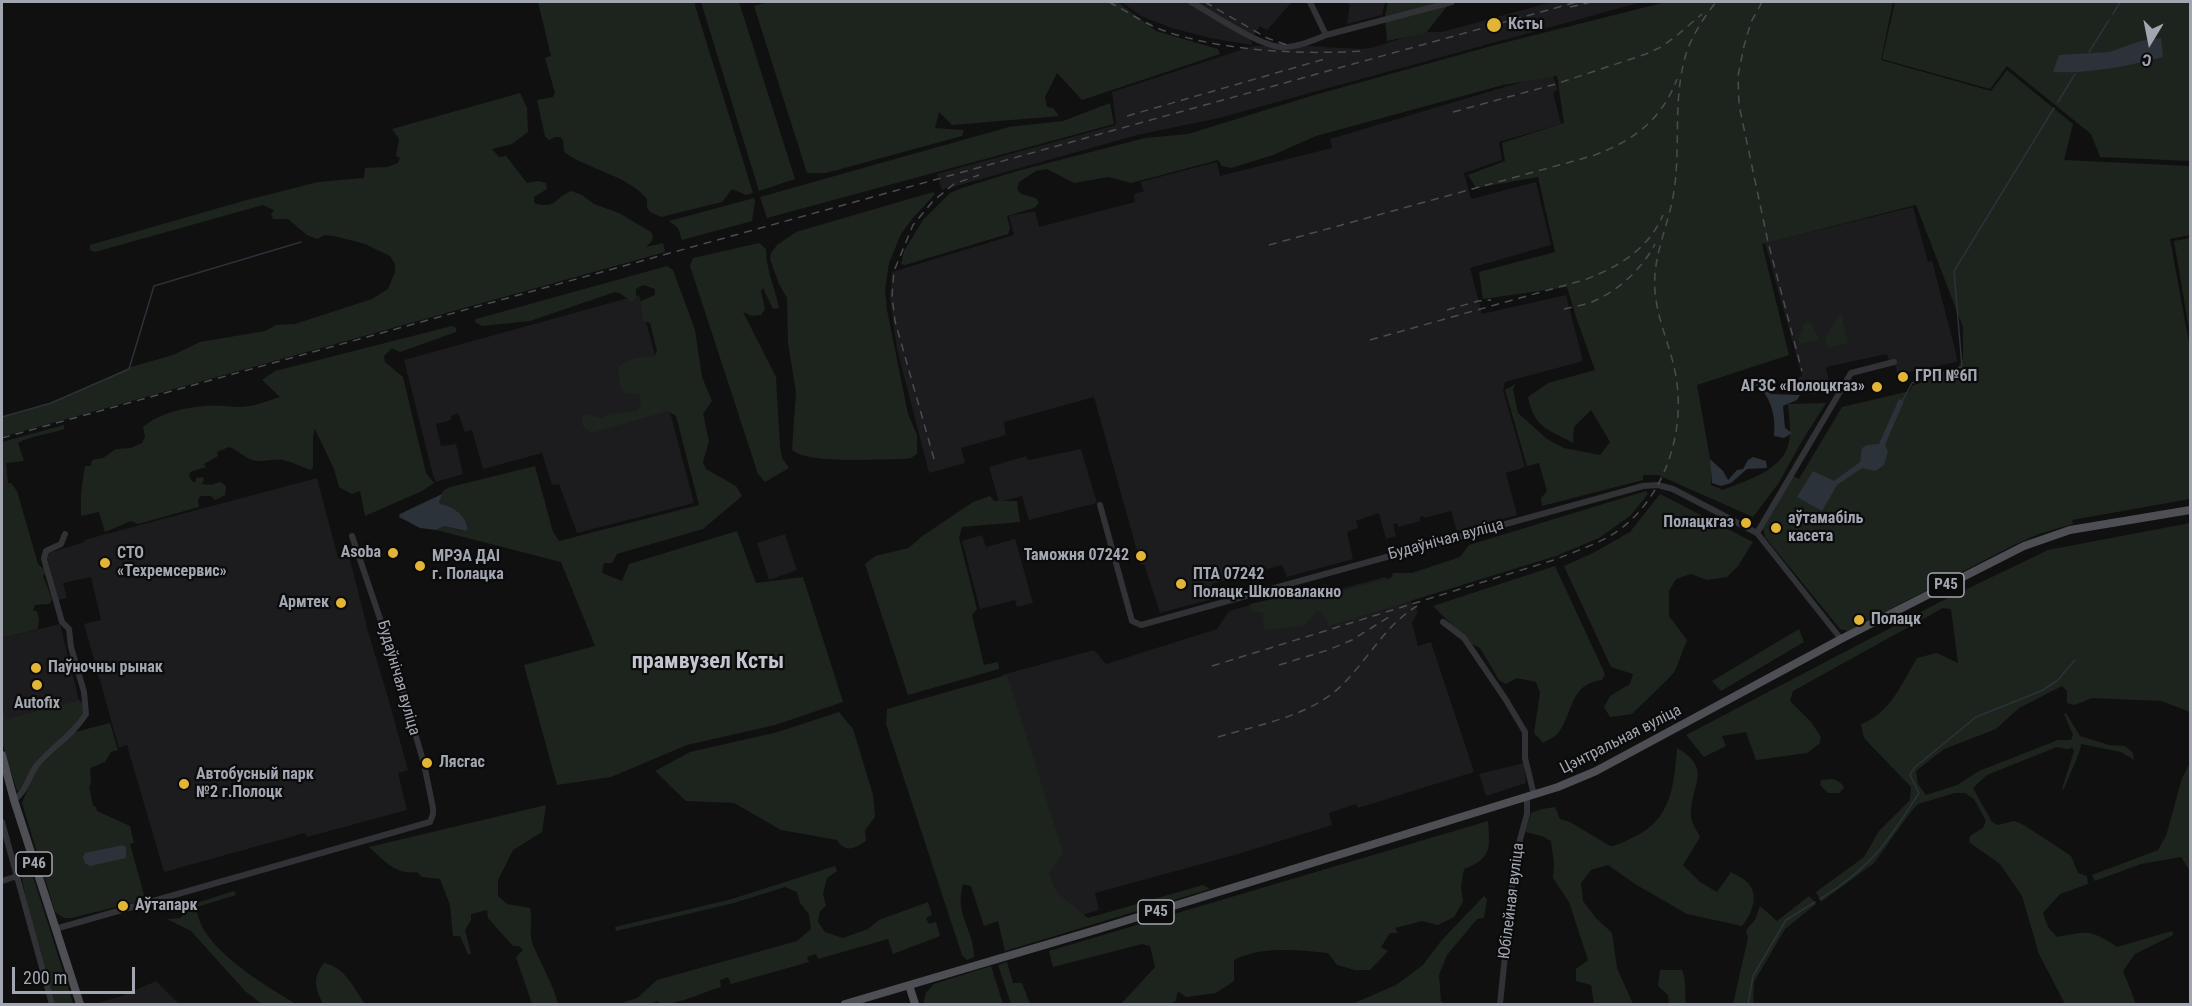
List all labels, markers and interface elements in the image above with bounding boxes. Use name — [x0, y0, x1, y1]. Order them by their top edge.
north arrow — [2120, 12, 2180, 72]
place label: Ксты — [1508, 15, 1543, 35]
marker: Ксты — [1485, 16, 1503, 34]
text: С — [2141, 50, 2153, 70]
place label: ГРП №6П — [1915, 367, 1977, 387]
marker: ГРП №6П — [1896, 370, 1910, 384]
place label: АГЗС «Полоцкгаз» — [1741, 377, 1865, 397]
marker: АГЗС «Полоцкгаз» — [1870, 380, 1884, 394]
place label: аўтамабіль касета — [1788, 509, 1863, 547]
place label: Полацкгаз — [1663, 513, 1734, 533]
street label: Будаўнічая вуліца — [1386, 515, 1506, 565]
marker: Полацкгаз — [1739, 516, 1753, 530]
marker: аўтамабіль касета — [1769, 521, 1783, 535]
place label: Asoba — [341, 543, 381, 563]
place label: СТО «Техремсервис» — [117, 544, 227, 582]
marker: Asoba — [386, 546, 400, 560]
place label: Таможня 07242 — [1024, 546, 1129, 566]
place label: МРЭА ДАІ г. Полацка — [432, 547, 504, 585]
marker: Таможня 07242 — [1134, 549, 1148, 563]
marker: СТО «Техремсервис» — [98, 556, 112, 570]
marker: МРЭА ДАІ г. Полацка — [413, 559, 427, 573]
place label: ПТА 07242 Полацк-Шкловалакно — [1193, 565, 1341, 603]
road number: Р45 — [1928, 573, 1964, 597]
marker: ПТА 07242 Полацк-Шкловалакно — [1174, 577, 1188, 591]
place label: Армтек — [279, 593, 329, 613]
marker: Армтек — [334, 596, 348, 610]
place label: Полацк — [1871, 610, 1921, 630]
marker: Полацк — [1852, 613, 1866, 627]
street label: Будаўнічая вуліца — [372, 618, 424, 738]
district label: прамвузел Ксты — [632, 649, 784, 675]
place label: Паўночны рынак — [48, 658, 163, 678]
marker: Паўночны рынак — [29, 661, 43, 675]
marker: Autofix — [30, 678, 44, 692]
place label: Autofix — [14, 694, 60, 714]
street label: Цэнтральная вуліца — [1557, 701, 1685, 779]
place label: Лясгас — [439, 753, 485, 773]
marker: Лясгас — [420, 756, 434, 770]
place label: Автобусный парк №2 г.Полоцк — [196, 765, 314, 803]
marker: Автобусный парк №2 г.Полоцк — [177, 777, 191, 791]
street label: Юбілейная вуліца — [1495, 842, 1529, 960]
road number: Р46 — [16, 852, 52, 876]
place label: Аўтапарк — [135, 896, 197, 916]
marker: Аўтапарк — [116, 899, 130, 913]
road number: Р45 — [1138, 900, 1174, 924]
scale bar — [15, 955, 138, 993]
text: 200 m — [23, 967, 67, 988]

